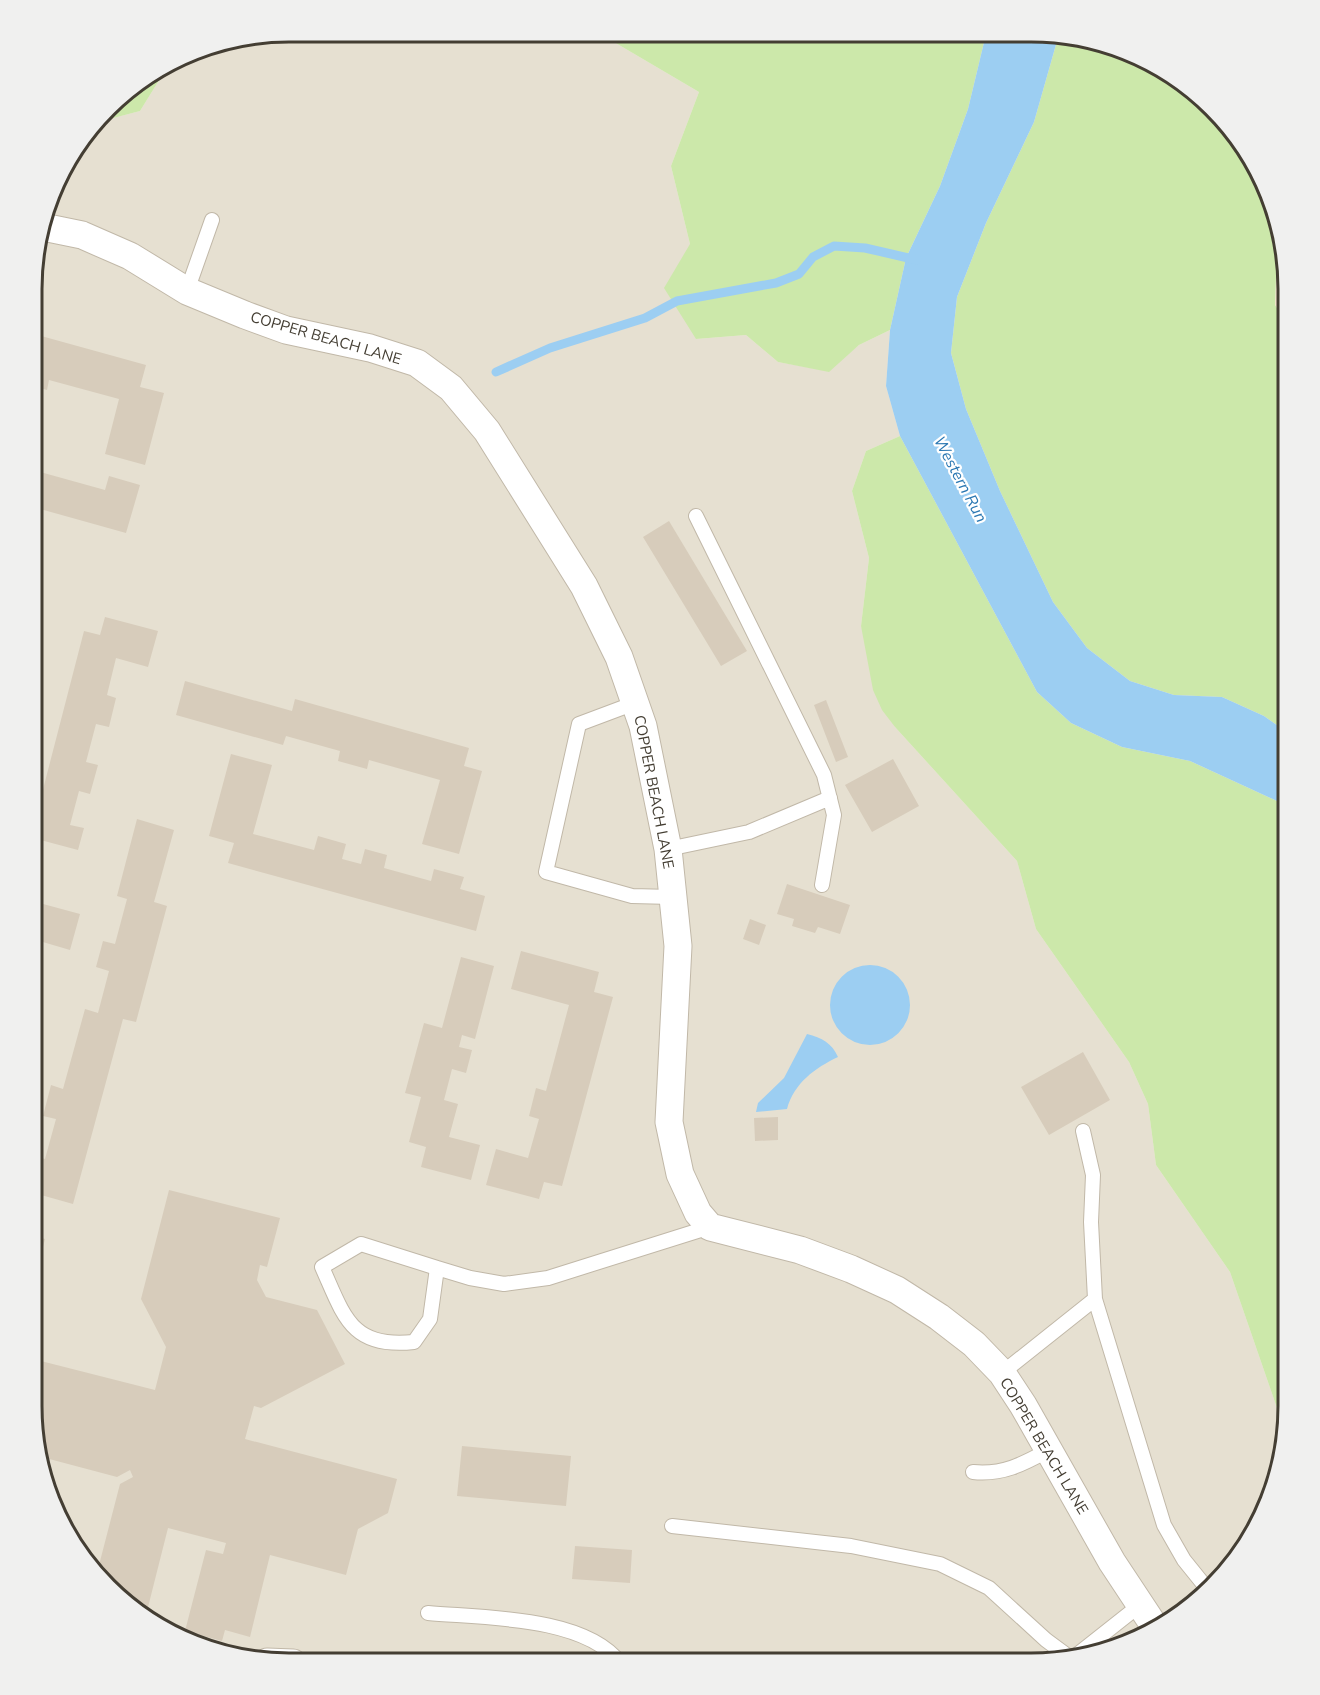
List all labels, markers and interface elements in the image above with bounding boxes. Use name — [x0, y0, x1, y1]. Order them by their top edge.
street label: COPPER BEACH LANE — [248, 307, 404, 369]
water label: Western Run — [928, 433, 992, 526]
street label: COPPER BEACH LANE — [629, 713, 679, 871]
street label: COPPER BEACH LANE — [995, 1374, 1093, 1518]

